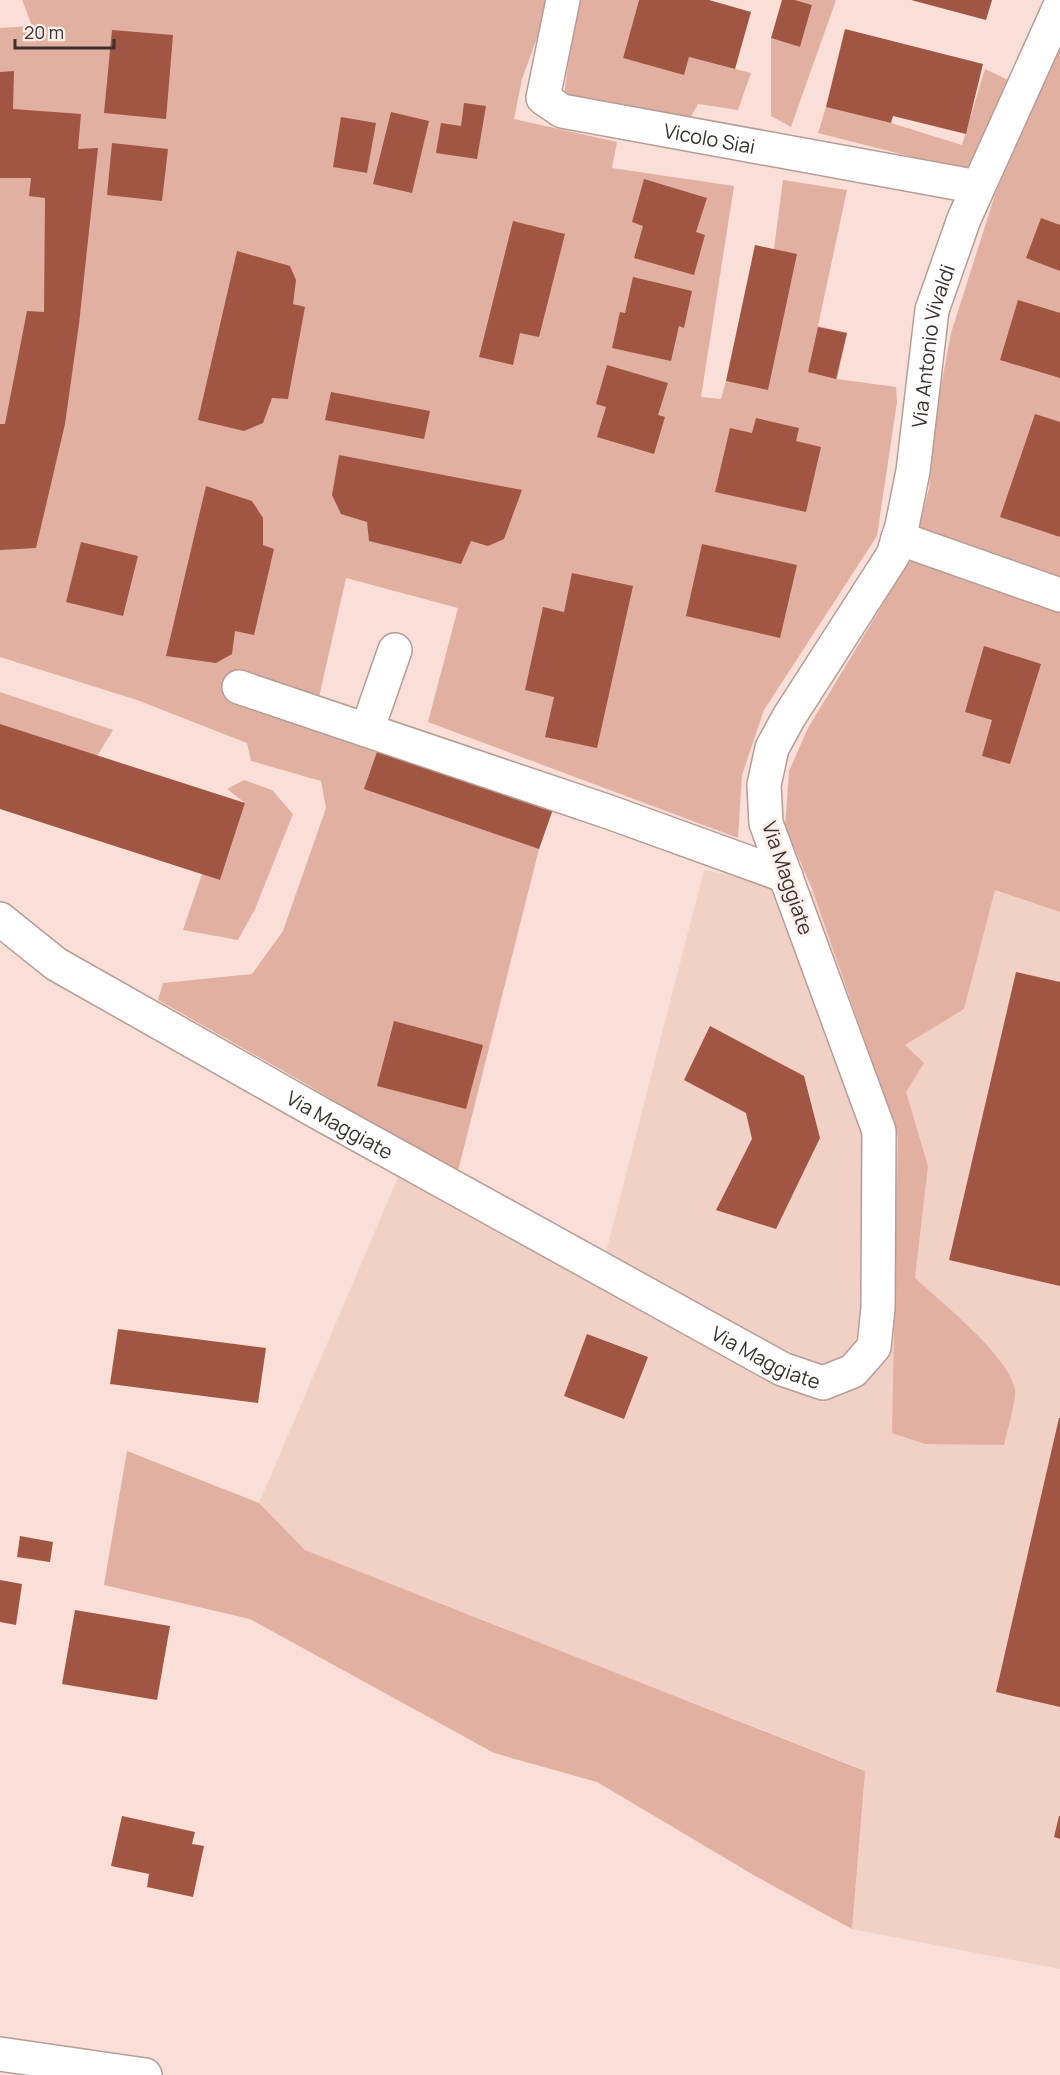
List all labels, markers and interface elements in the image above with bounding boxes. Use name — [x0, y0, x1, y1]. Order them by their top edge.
scale bar — [15, 12, 114, 50]
text: 20 m — [24, 20, 64, 44]
street label: Vicolo Siai — [662, 116, 757, 160]
street label: Via Antonio Vivaldi — [905, 260, 961, 429]
street label: Via Maggiate — [756, 818, 820, 938]
street label: Via Maggiate — [282, 1084, 398, 1165]
street label: Via Maggiate — [707, 1319, 824, 1395]

